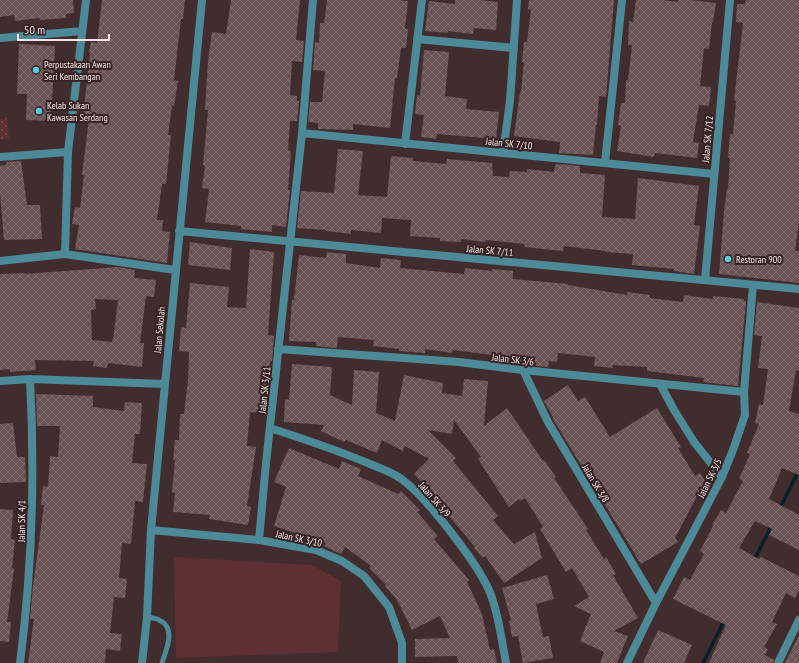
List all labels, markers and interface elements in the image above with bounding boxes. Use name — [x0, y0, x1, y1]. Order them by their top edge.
scale bar — [18, 16, 109, 42]
text: 50 m — [24, 22, 45, 37]
place label: Perpustakaan Awan Seri Kembangan — [44, 58, 111, 83]
marker: Perpustakaan Awan Seri Kembangan — [31, 65, 41, 75]
place label: Kelab Sukan Kawasan Serdang — [47, 99, 108, 124]
marker: Kelab Sukan Kawasan Serdang — [34, 106, 44, 116]
street label: Jalan SK 7/12 — [699, 115, 716, 164]
street label: Jalan SK 7/10 — [484, 134, 533, 152]
street label: Jalan SK 7/11 — [465, 242, 514, 259]
place label: Restoran 900 — [736, 253, 782, 266]
marker: Restoran 900 — [723, 254, 733, 264]
street label: Jalan Sekolah — [151, 306, 168, 355]
street label: Jalan SK 3/6 — [490, 350, 535, 369]
street label: Jalan SK 3/11 — [255, 366, 273, 415]
street label: Jalan SK 3/5 — [694, 456, 725, 501]
street label: Jalan SK 3/8 — [579, 461, 612, 505]
street label: Jalan SK 3/9 — [415, 478, 453, 520]
street label: Jalan SK 4/1 — [15, 500, 28, 543]
street label: Jalan SK 3/10 — [274, 527, 324, 550]

